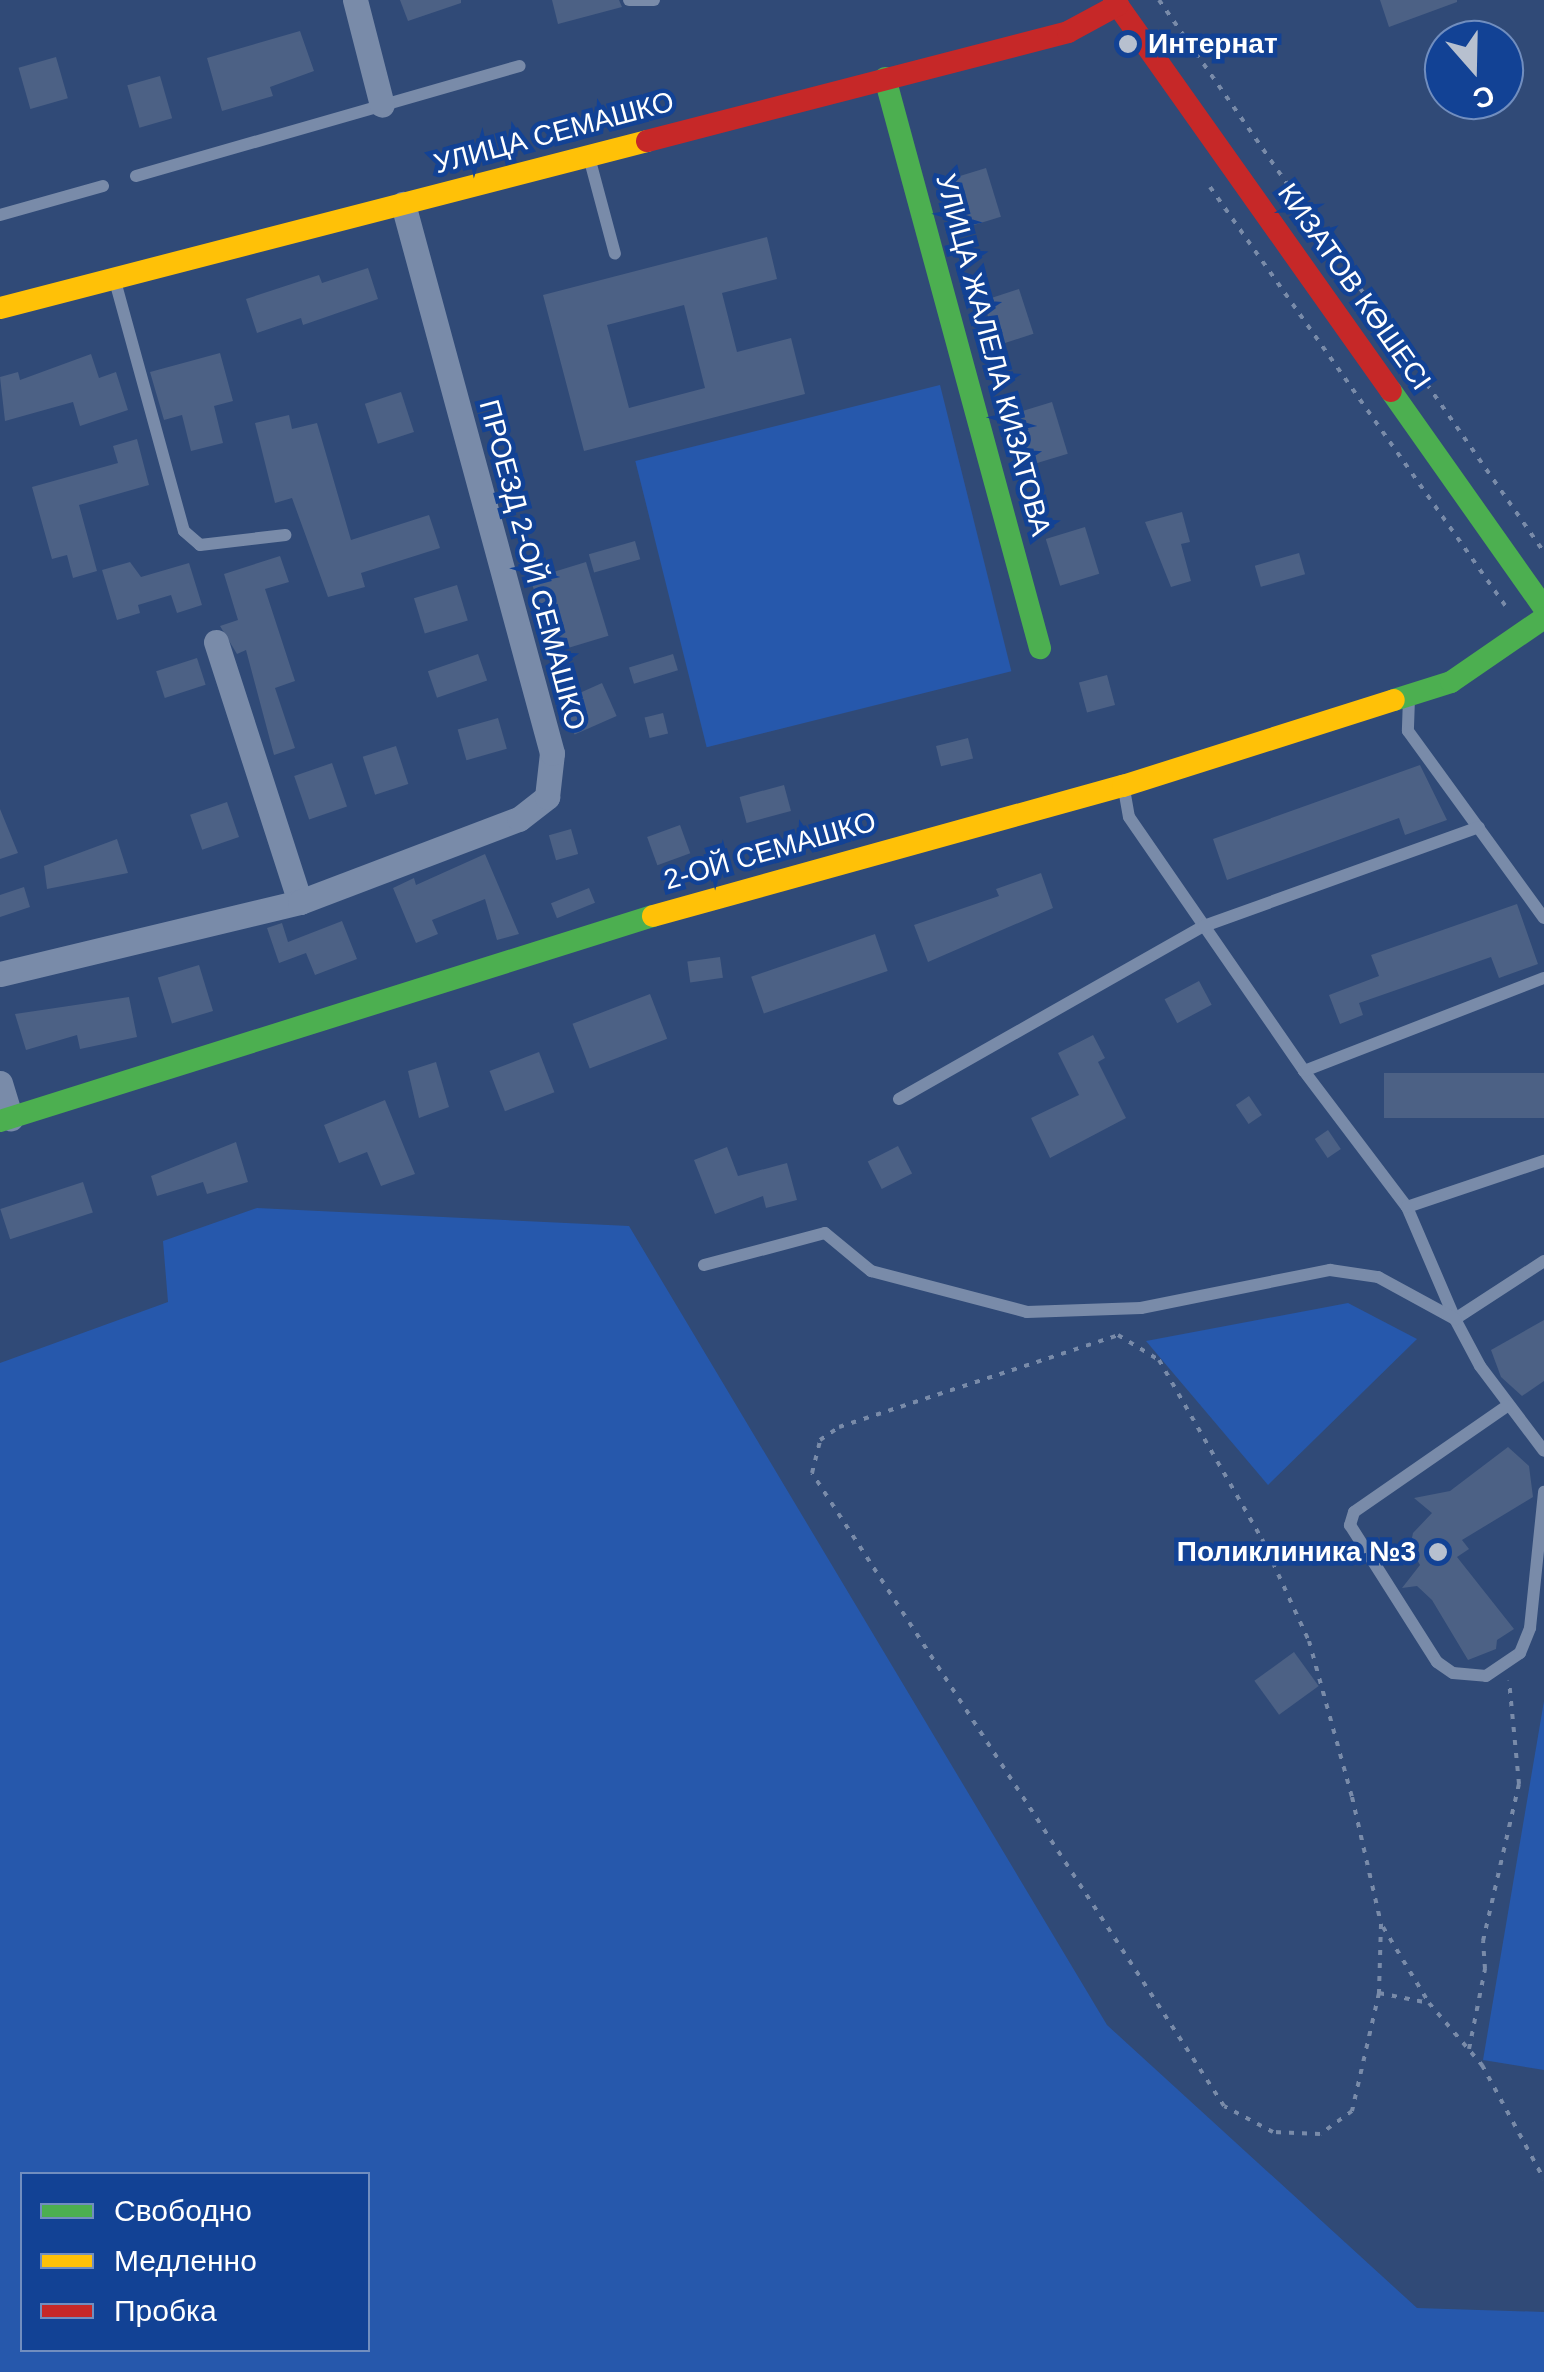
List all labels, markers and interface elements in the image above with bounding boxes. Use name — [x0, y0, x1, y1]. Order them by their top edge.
north arrow — [1424, 20, 1524, 120]
place label: Интернат — [1148, 27, 1278, 61]
marker: Интернат — [1117, 33, 1139, 55]
text: С — [1469, 79, 1499, 115]
street label: УЛИЦА СЕМАШКО — [430, 85, 678, 181]
street label: УЛИЦА ЖАЛЕЛА КИЗАТОВА — [928, 170, 1058, 540]
street label: КИЗАТОВ КӨШЕСІ — [1270, 177, 1438, 397]
street label: ПРОЕЗД 2-ОЙ СЕМАШКО — [472, 396, 592, 734]
street label: 2-ОЙ СЕМАШКО — [660, 805, 880, 897]
place label: Поликлиника №3 — [1177, 1535, 1416, 1569]
marker: Поликлиника №3 — [1425, 1539, 1451, 1565]
legend — [20, 2172, 370, 2352]
text: Свободно — [114, 2194, 252, 2227]
text: Медленно — [114, 2244, 257, 2277]
text: Пробка — [114, 2294, 217, 2327]

